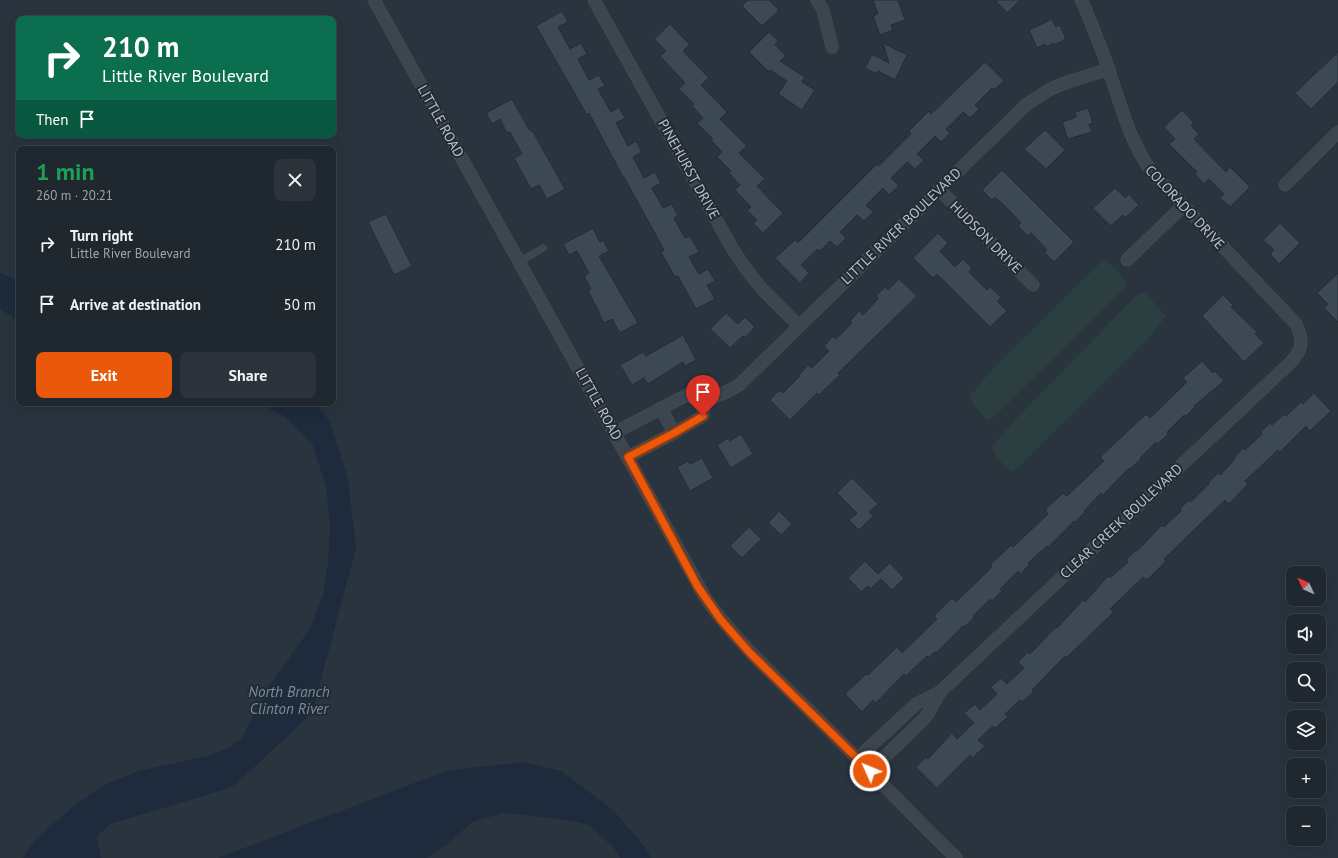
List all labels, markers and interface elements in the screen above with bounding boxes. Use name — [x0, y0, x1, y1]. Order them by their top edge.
text: 210 m — [102, 28, 179, 65]
icon: right — [36, 32, 88, 84]
text: Little River Boulevard — [102, 64, 269, 87]
street label: LITTLE ROAD — [414, 82, 468, 160]
icon: arrive — [76, 108, 98, 130]
text: Then — [36, 110, 68, 129]
street label: PINEHURST DRIVE — [654, 116, 724, 222]
text: 1 min — [36, 156, 95, 187]
button: close — [274, 159, 316, 201]
street label: COLORADO DRIVE — [1141, 161, 1229, 253]
street label: LITTLE RIVER BOULEVARD — [837, 164, 965, 288]
text: 260 m · 20:21 — [36, 187, 113, 204]
street label: HUDSON DRIVE — [946, 197, 1026, 277]
text: Turn right — [70, 226, 133, 245]
icon: right — [36, 233, 58, 255]
text: 210 m — [275, 235, 316, 254]
text: Little River Boulevard — [70, 245, 191, 262]
icon: arrive — [36, 293, 58, 315]
text: Arrive at destination — [70, 295, 201, 314]
text: 50 m — [283, 295, 316, 314]
button: Exit — [36, 352, 172, 398]
button: Share — [180, 352, 316, 398]
street label: LITTLE ROAD — [572, 365, 626, 443]
pin — [686, 375, 720, 416]
icon: arrive — [692, 381, 714, 403]
street label: CLEAR CREEK BOULEVARD — [1056, 460, 1186, 582]
north arrow — [1286, 566, 1326, 606]
map controls — [1286, 566, 1326, 846]
button: sound — [1286, 614, 1326, 654]
button: search — [1286, 662, 1326, 702]
water label: North Branch Clinton River — [248, 682, 330, 718]
button: layers — [1286, 710, 1326, 750]
position arrow — [849, 750, 891, 792]
button: + — [1286, 758, 1326, 798]
button: − — [1286, 806, 1326, 846]

